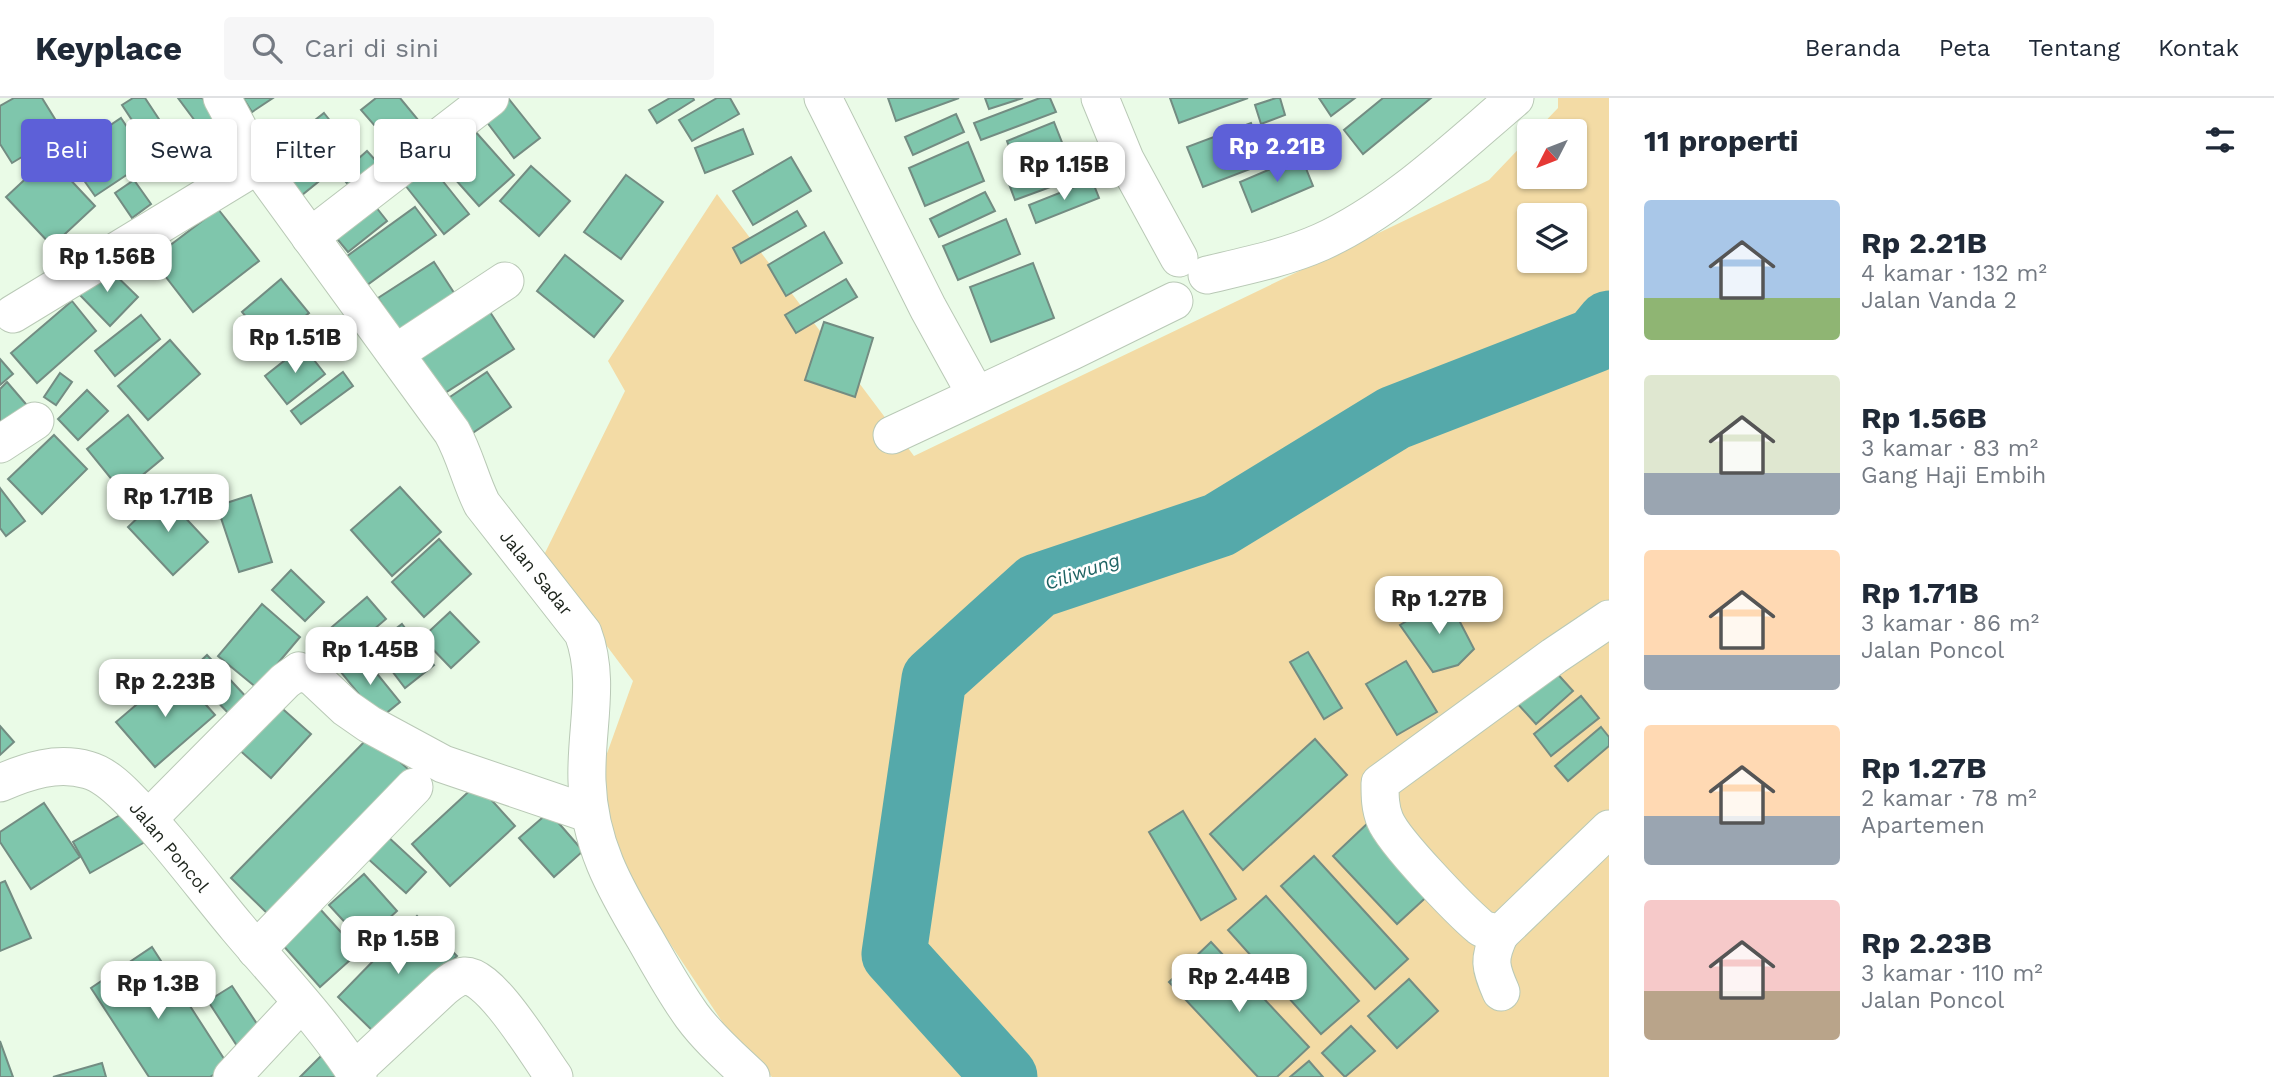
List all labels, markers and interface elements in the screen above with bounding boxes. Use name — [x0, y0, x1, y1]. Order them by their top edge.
search box — [224, 17, 714, 80]
text: Keyplace — [35, 29, 182, 68]
icon: search — [248, 29, 286, 67]
text: Cari di sini — [304, 33, 439, 63]
text: Beranda — [1805, 34, 1901, 62]
text: Peta — [1939, 34, 1990, 62]
text: Tentang — [2028, 34, 2120, 62]
text: Kontak — [2158, 34, 2239, 62]
chip: Beli — [21, 119, 112, 182]
chip: Sewa — [126, 119, 237, 182]
chip: Filter — [251, 119, 360, 182]
chip: Baru — [374, 119, 476, 182]
north arrow — [1517, 119, 1587, 189]
map controls — [1517, 119, 1587, 273]
icon: filters — [2201, 121, 2239, 159]
text: 11 properti — [1644, 123, 1799, 158]
pin: Rp 2.21B — [1205, 125, 1349, 184]
text: Rp 2.21B — [1229, 133, 1325, 160]
pin: Rp 1.15B — [992, 142, 1136, 202]
text: Rp 1.15B — [1019, 151, 1109, 178]
button: layers — [1517, 203, 1587, 273]
text: Rp 2.21B — [1861, 225, 1987, 260]
icon: home — [1700, 228, 1784, 312]
pin: Rp 1.56B — [35, 234, 179, 294]
text: Rp 1.56B — [59, 243, 155, 270]
text: 4 kamar · 132 m² — [1861, 260, 2047, 287]
text: Jalan Vanda 2 — [1861, 287, 2017, 314]
pin: Rp 1.51B — [223, 316, 367, 375]
text: Rp 1.51B — [249, 324, 341, 351]
text: Rp 1.56B — [1861, 400, 1987, 435]
icon: home — [1700, 403, 1784, 487]
text: 3 kamar · 83 m² — [1861, 435, 2038, 462]
text: Gang Haji Embih — [1861, 462, 2046, 489]
pin: Rp 1.71B — [96, 474, 240, 534]
text: Rp 1.71B — [123, 483, 213, 510]
street label: Jalan Sadar — [496, 526, 577, 619]
water label: Ciliwung — [1042, 548, 1123, 595]
text: Rp 1.71B — [1861, 575, 1979, 610]
pin: Rp 1.27B — [1367, 576, 1511, 636]
icon: home — [1700, 578, 1784, 662]
text: Rp 1.27B — [1391, 585, 1487, 612]
text: 3 kamar · 86 m² — [1861, 610, 2039, 637]
pin: Rp 1.45B — [298, 628, 442, 687]
text: Rp 1.45B — [321, 636, 419, 663]
text: Jalan Poncol — [1861, 637, 2004, 664]
pin: Rp 2.23B — [93, 660, 237, 719]
text: Rp 2.23B — [115, 668, 215, 695]
text: Rp 1.27B — [1861, 750, 1986, 785]
icon: home — [1700, 753, 1784, 837]
text: 2 kamar · 78 m² — [1861, 785, 2037, 812]
street label: Jalan Poncol — [125, 797, 214, 897]
text: Apartemen — [1861, 812, 1985, 839]
pin: Rp 1.5B — [333, 916, 463, 976]
text: Rp 1.5B — [357, 925, 439, 952]
text: Rp 2.23B — [1861, 925, 1992, 960]
icon: home — [1700, 928, 1784, 1012]
pin: Rp 2.44B — [1167, 954, 1311, 1014]
text: 3 kamar · 110 m² — [1861, 960, 2043, 987]
pin: Rp 1.3B — [93, 962, 223, 1021]
text: Rp 2.44B — [1188, 963, 1290, 990]
text: Rp 1.3B — [117, 970, 199, 997]
text: Jalan Poncol — [1861, 987, 2004, 1014]

